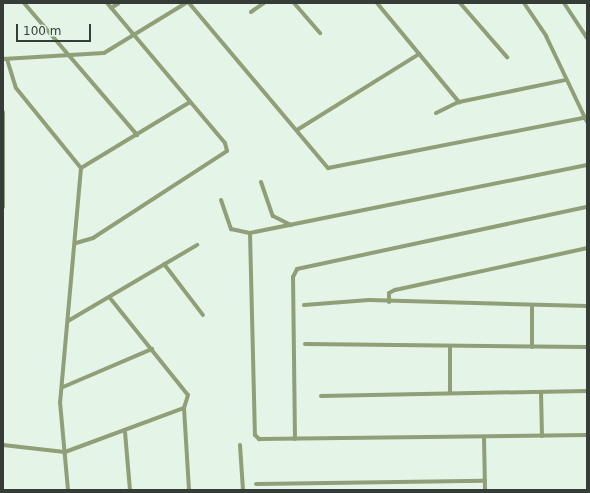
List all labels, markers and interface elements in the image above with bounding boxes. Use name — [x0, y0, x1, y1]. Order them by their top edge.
scale bar — [18, 16, 93, 42]
text: 100 m — [23, 24, 61, 38]

